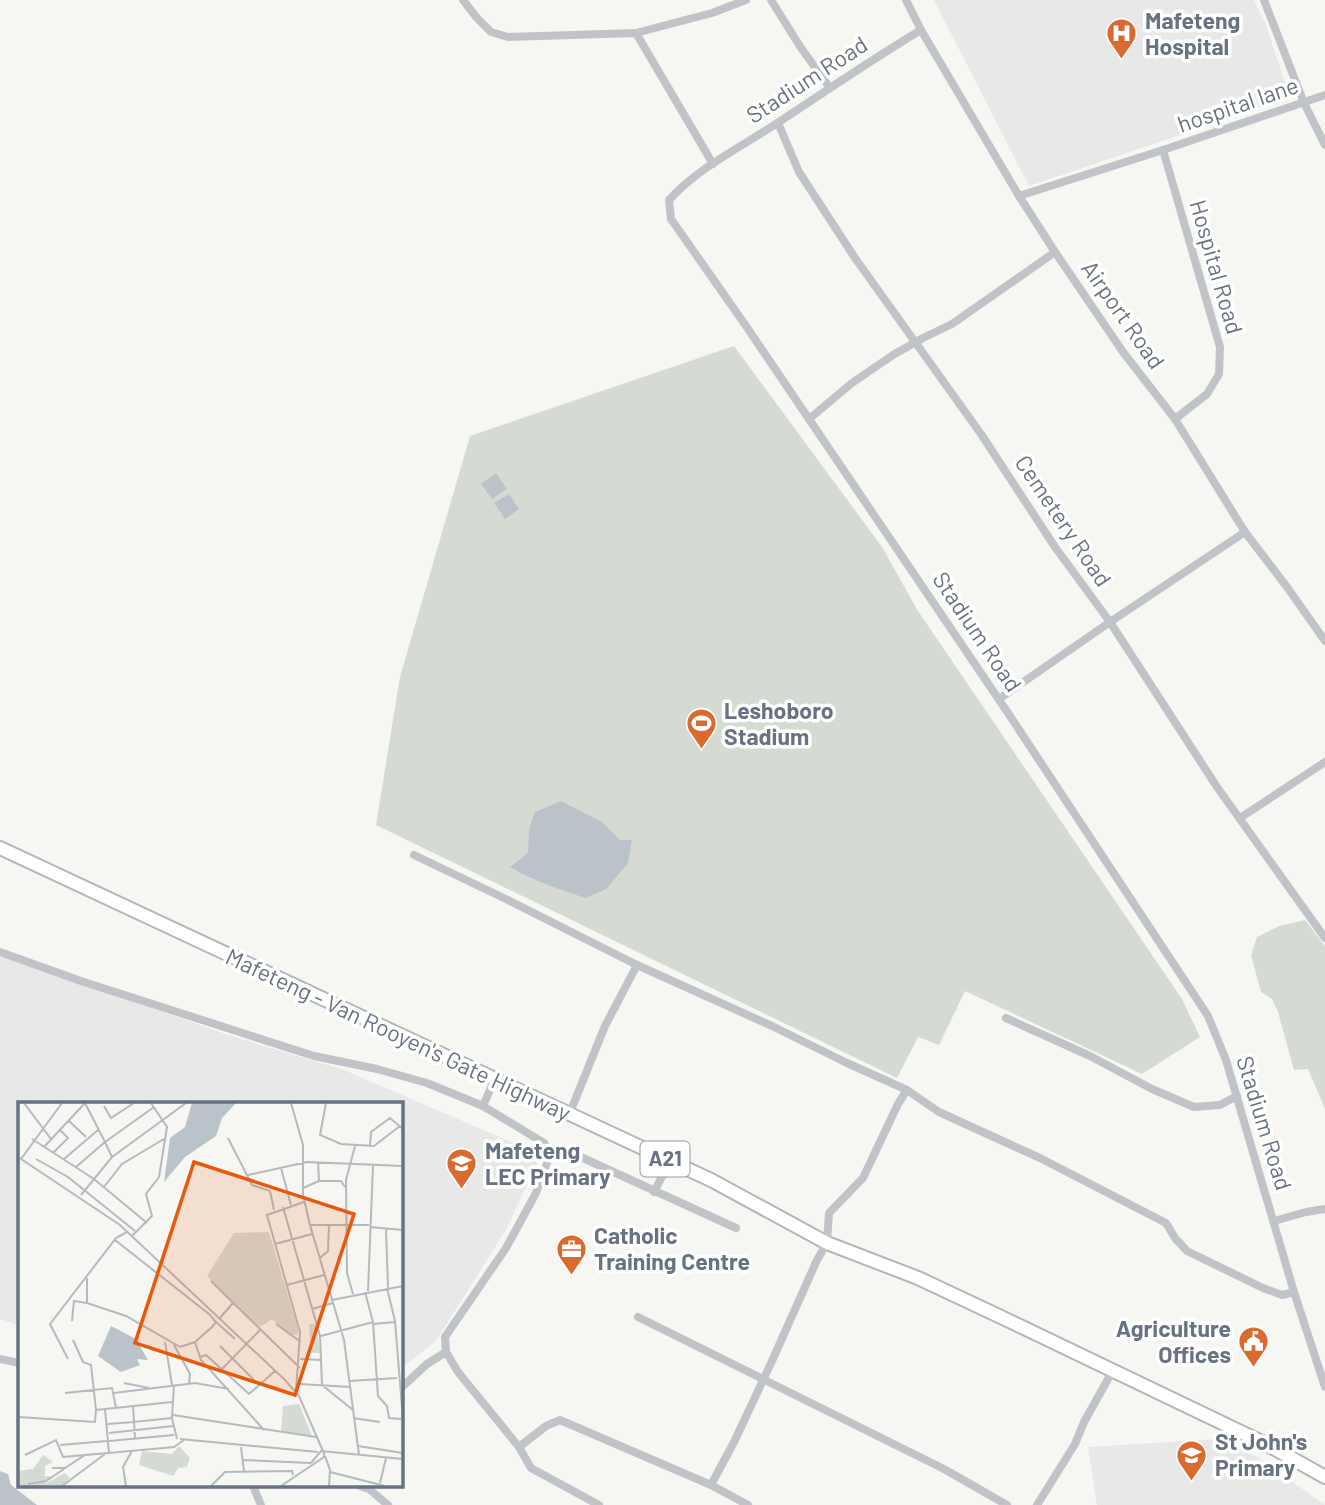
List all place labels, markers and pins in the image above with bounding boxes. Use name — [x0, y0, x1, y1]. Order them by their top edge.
place label: Mafeteng Hospital — [1145, 6, 1240, 60]
hospital icon: Mafeteng Hospital — [1105, 17, 1139, 61]
place label: Leshoboro Stadium — [724, 696, 834, 750]
sports icon: Leshoboro Stadium — [684, 707, 718, 751]
place label: Mafeteng LEC Primary — [485, 1136, 611, 1190]
school or university icon: Mafeteng LEC Primary — [445, 1147, 479, 1191]
place label: Catholic Training Centre — [594, 1221, 750, 1275]
office icon: Catholic Training Centre — [554, 1232, 588, 1276]
place label: Agriculture Offices — [1116, 1314, 1231, 1368]
public building icon: Agriculture Offices — [1237, 1325, 1271, 1369]
place label: St John's Primary — [1215, 1427, 1307, 1481]
school or university icon: St John's Primary — [1175, 1438, 1209, 1482]

